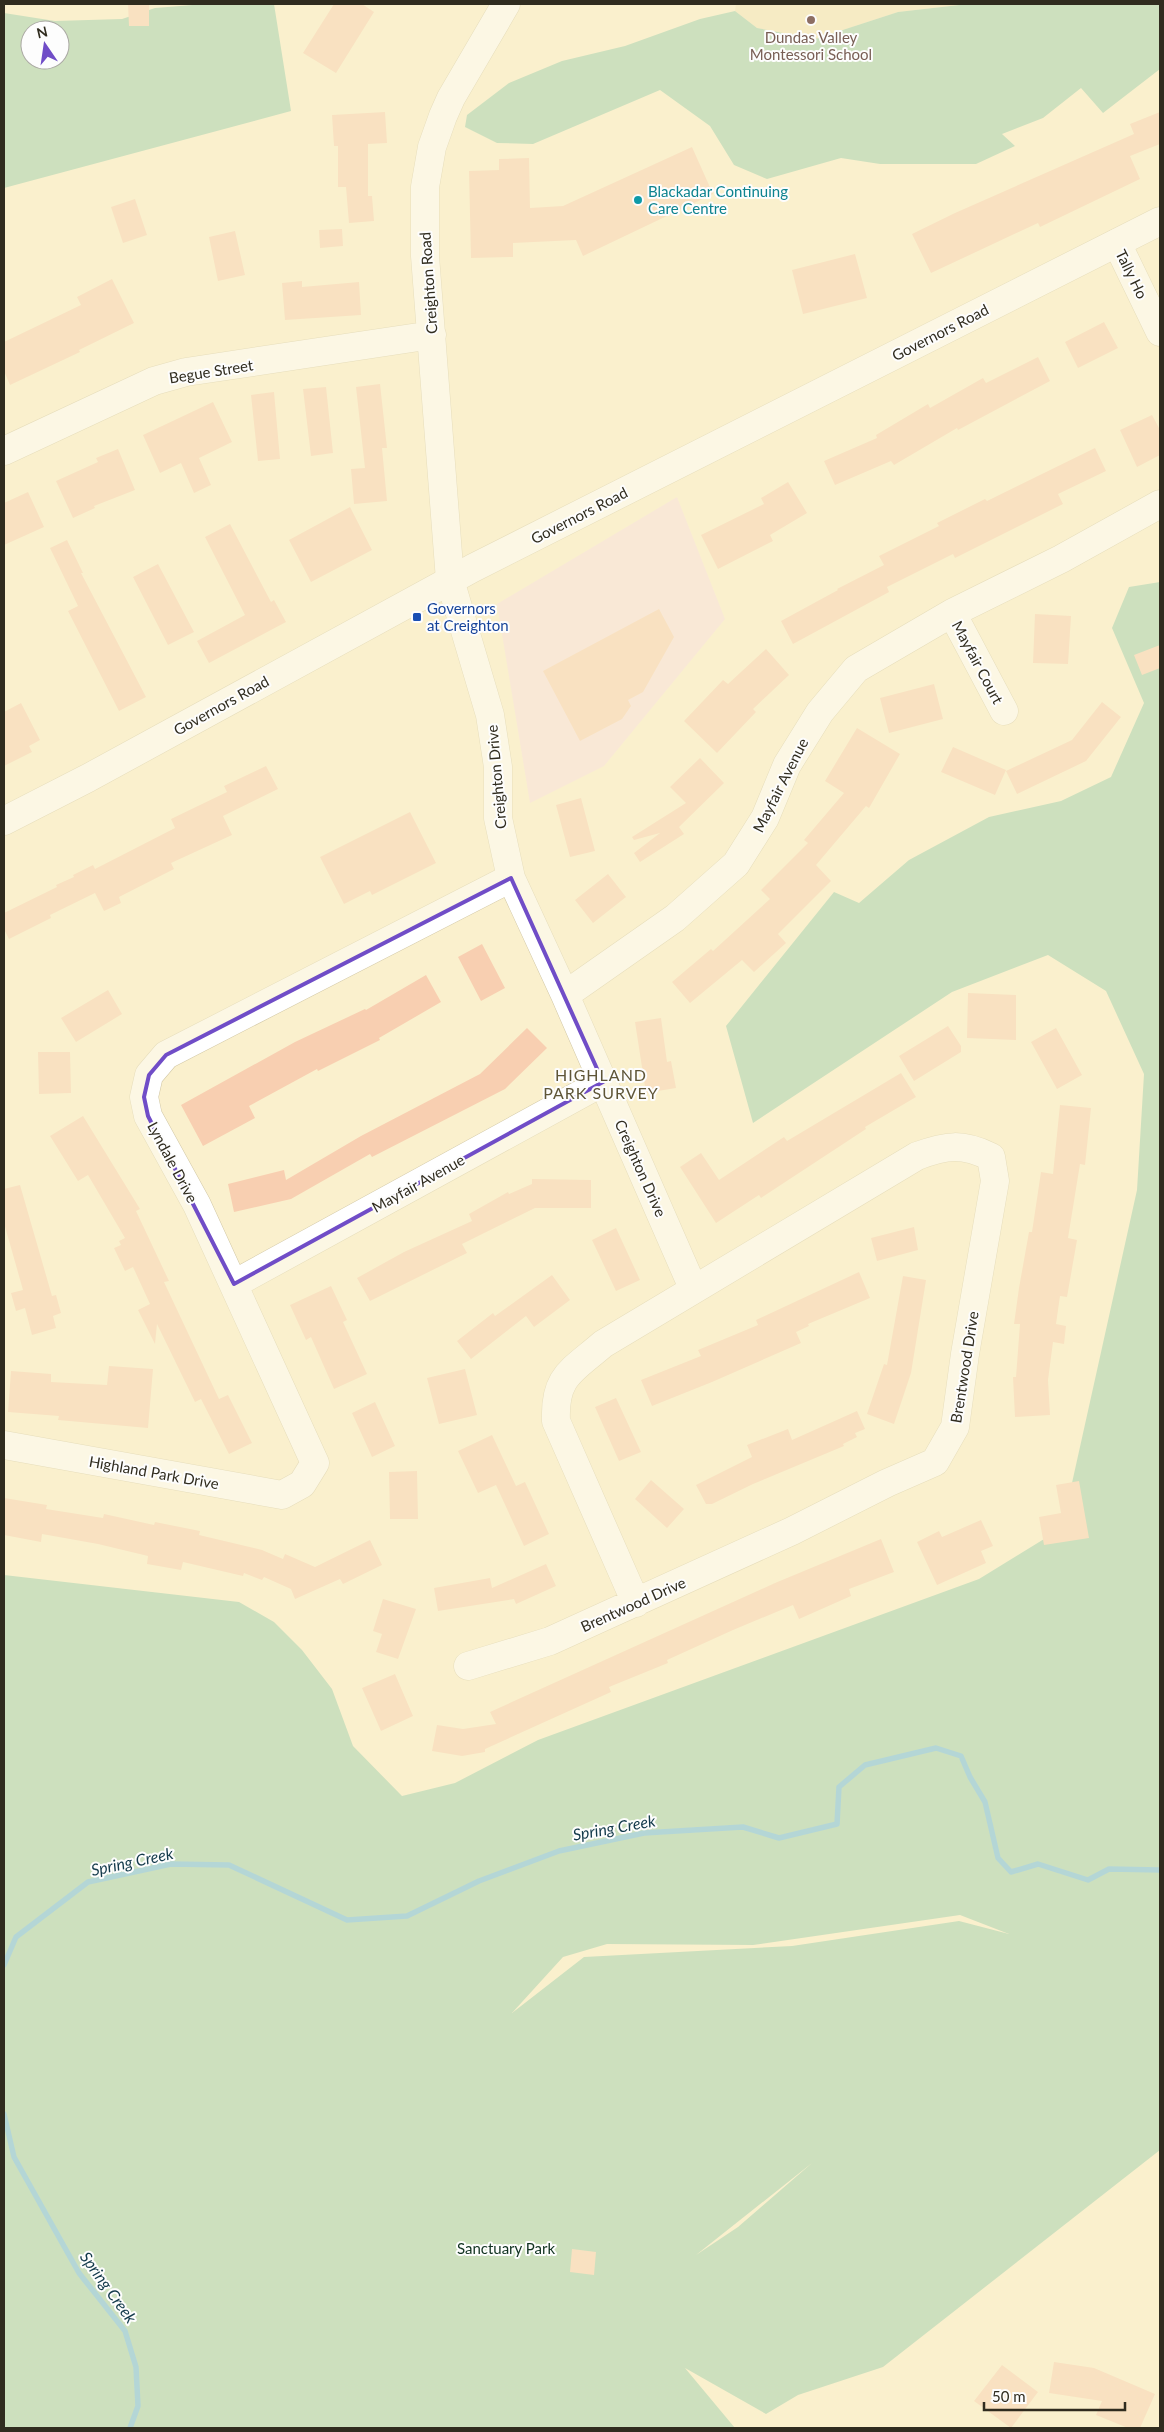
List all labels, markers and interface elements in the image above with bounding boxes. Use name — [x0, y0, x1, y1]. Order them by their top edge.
marker: Dundas Valley Montessori School — [805, 14, 817, 26]
north arrow — [20, 20, 70, 70]
text: N — [35, 22, 49, 41]
place label: Dundas Valley Montessori School — [750, 28, 872, 63]
place label: Blackadar Continuing Care Centre — [648, 182, 788, 217]
marker: Blackadar Continuing Care Centre — [632, 194, 644, 206]
street label: Creighton Road — [415, 231, 441, 335]
street label: Tally Ho — [1112, 246, 1152, 302]
street label: Governors Road — [889, 300, 991, 364]
street label: Begue Street — [168, 355, 255, 387]
street label: Governors Road — [528, 483, 630, 547]
place label: Governors at Creighton — [427, 599, 509, 634]
marker: Governors at Creighton — [411, 611, 423, 623]
street label: Mayfair Court — [949, 617, 1008, 707]
street label: Governors Road — [170, 671, 272, 739]
street label: Creighton Drive — [482, 724, 510, 830]
street label: Mayfair Avenue — [749, 735, 811, 835]
district label: HIGHLAND PARK SURVEY — [543, 1065, 659, 1102]
street label: Creighton Drive — [612, 1117, 671, 1219]
street label: Lyndale Drive — [144, 1118, 202, 1206]
street label: Mayfair Avenue — [369, 1150, 468, 1216]
street label: Brentwood Drive — [946, 1310, 982, 1424]
street label: Highland Park Drive — [88, 1452, 220, 1492]
street label: Brentwood Drive — [578, 1573, 688, 1635]
water label: Spring Creek — [571, 1810, 657, 1844]
water label: Spring Creek — [89, 1843, 175, 1879]
park label: Sanctuary Park — [457, 2239, 555, 2257]
water label: Spring Creek — [77, 2248, 141, 2327]
scale bar — [984, 2380, 1125, 2412]
text: 50 m — [992, 2387, 1026, 2405]

